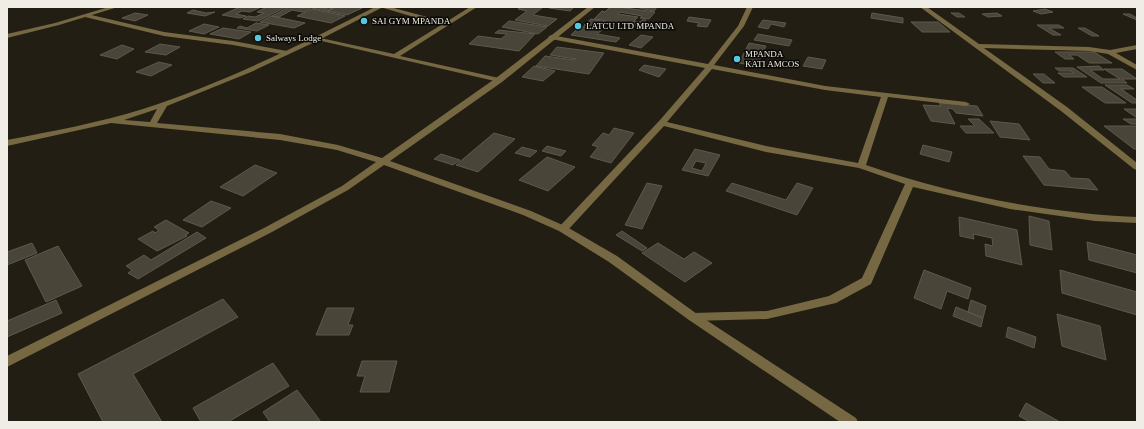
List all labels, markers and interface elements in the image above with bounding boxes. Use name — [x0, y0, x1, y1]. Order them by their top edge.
marker: SAI GYM MPANDA — [359, 16, 369, 26]
place label: SAI GYM MPANDA — [372, 16, 451, 26]
marker: LATCU LTD MPANDA — [573, 21, 583, 31]
place label: LATCU LTD MPANDA — [586, 21, 675, 31]
marker: Salways Lodge — [253, 33, 263, 43]
place label: Salways Lodge — [266, 33, 321, 43]
place label: MPANDA KATI AMCOS — [745, 49, 799, 69]
marker: MPANDA KATI AMCOS — [732, 54, 742, 64]

